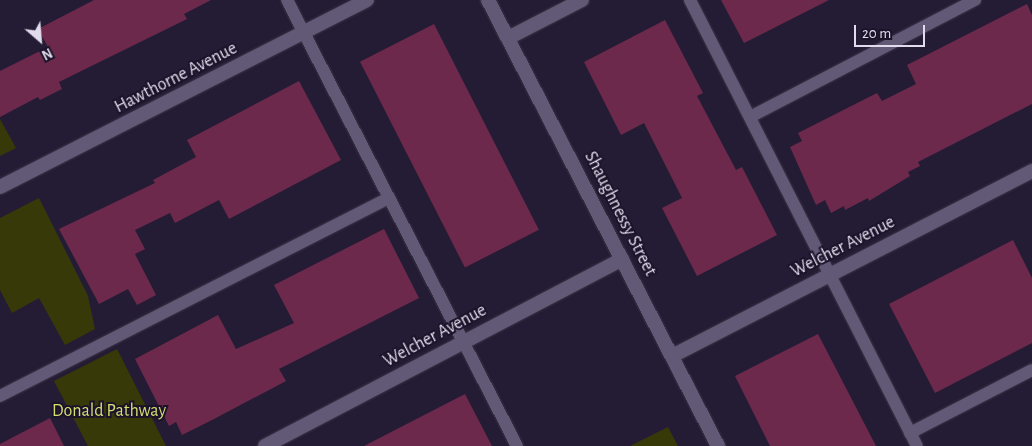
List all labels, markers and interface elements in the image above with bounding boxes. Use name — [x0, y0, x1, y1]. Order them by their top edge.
north arrow — [15, 15, 65, 65]
scale bar — [857, 15, 928, 47]
text: 20 m — [862, 26, 891, 41]
street label: Hawthorne Avenue — [111, 38, 241, 118]
text: N — [39, 45, 54, 62]
street label: Shaughnessy Street — [579, 148, 661, 280]
street label: Welcher Avenue — [787, 212, 899, 282]
street label: Welcher Avenue — [380, 300, 490, 372]
park label: Donald Pathway — [52, 400, 166, 422]

